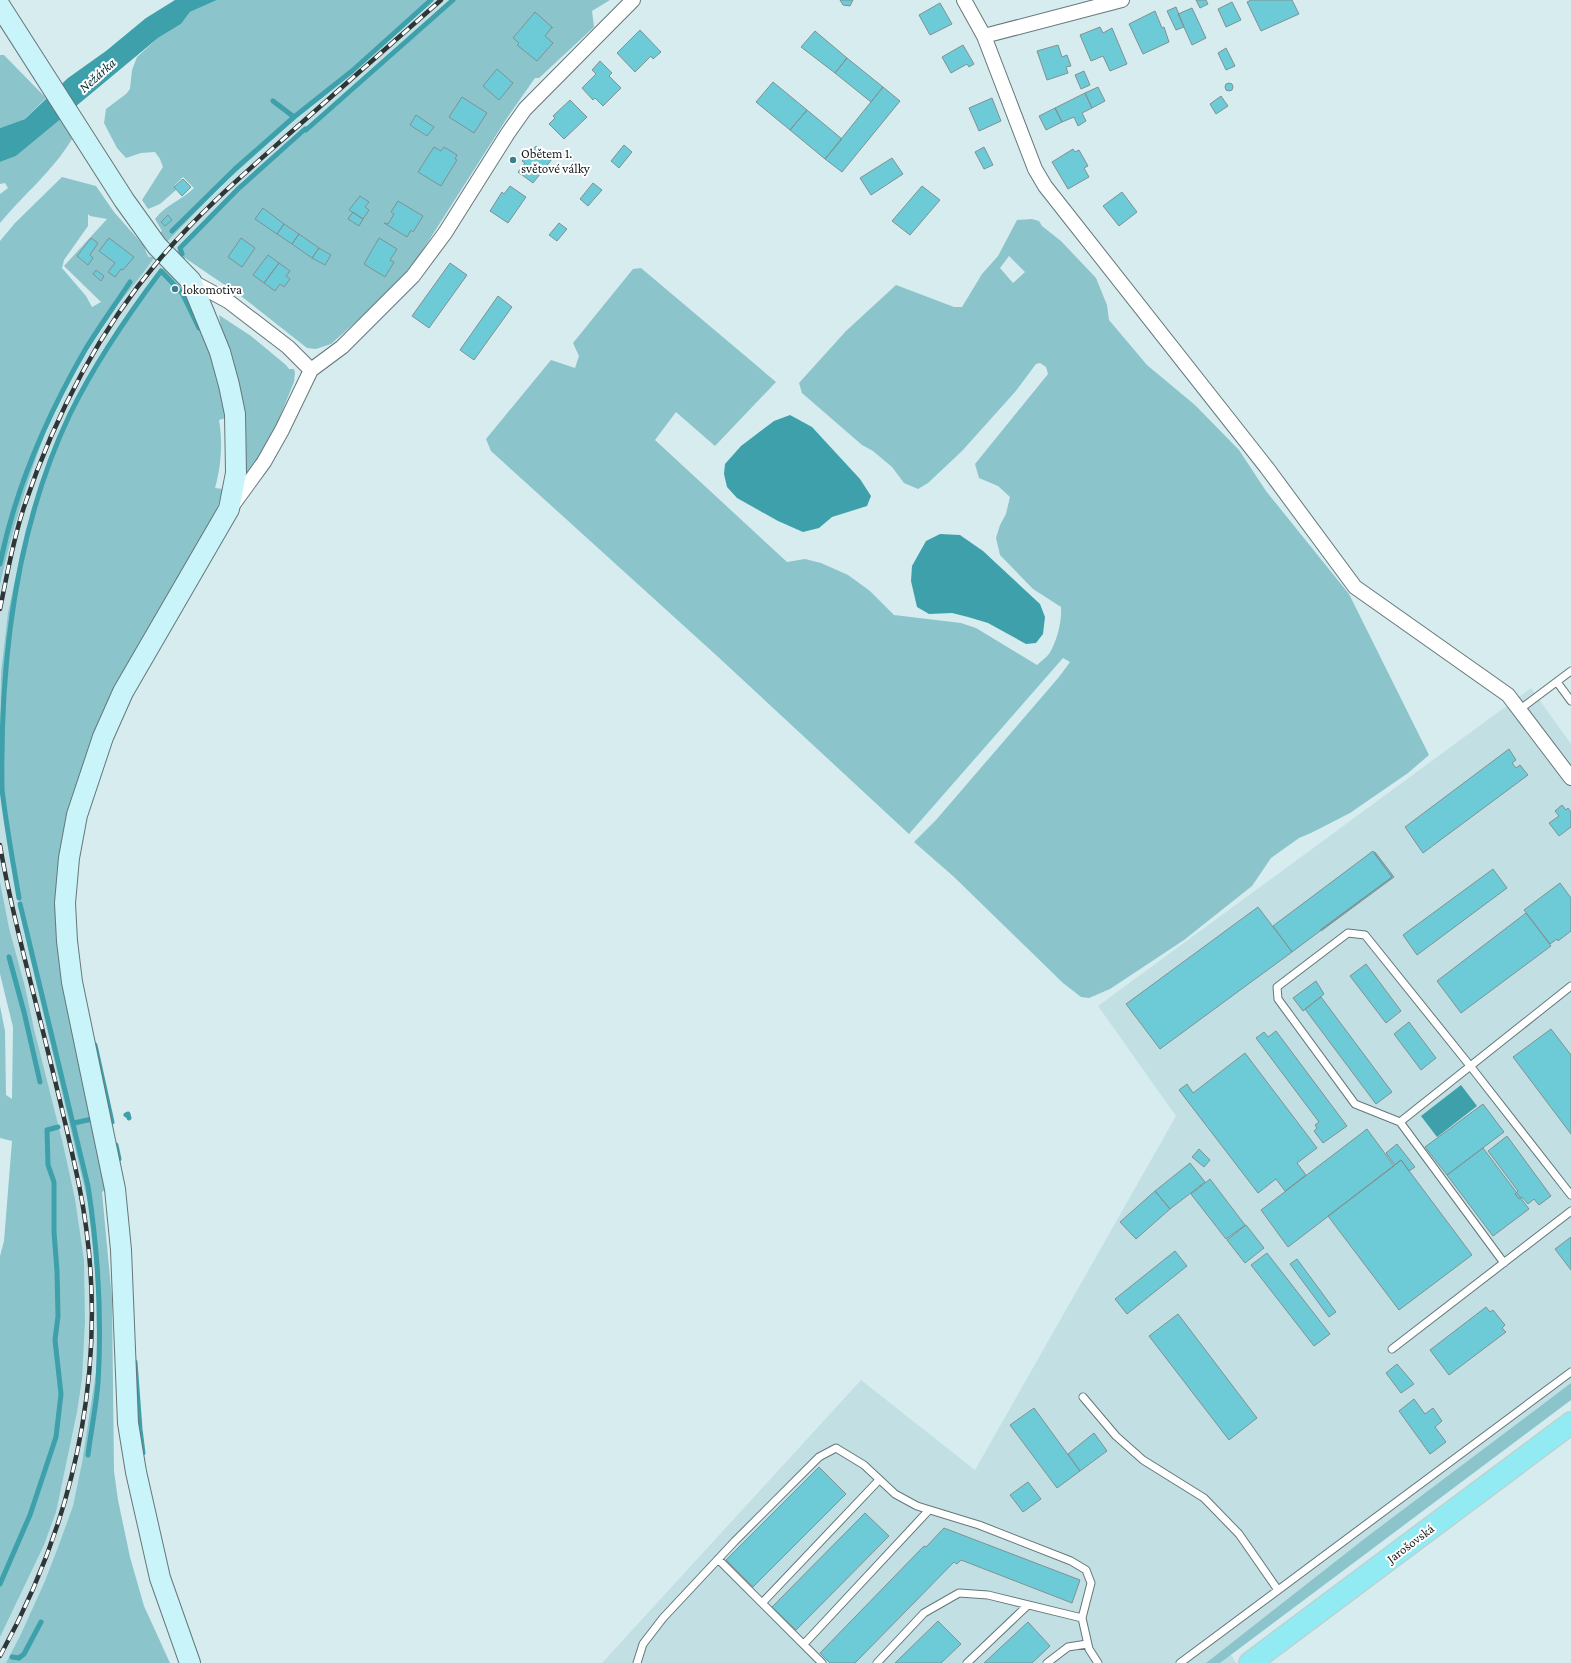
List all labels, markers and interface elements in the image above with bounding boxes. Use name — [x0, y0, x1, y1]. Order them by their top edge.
water label: Nežárka — [75, 54, 119, 96]
place label: Obětem 1. světové války — [521, 146, 591, 176]
marker: Obětem 1. světové války — [508, 155, 518, 165]
place label: lokomotiva — [183, 282, 242, 297]
marker: lokomotiva — [170, 284, 180, 294]
street label: Jarošovská — [1383, 1521, 1437, 1567]

